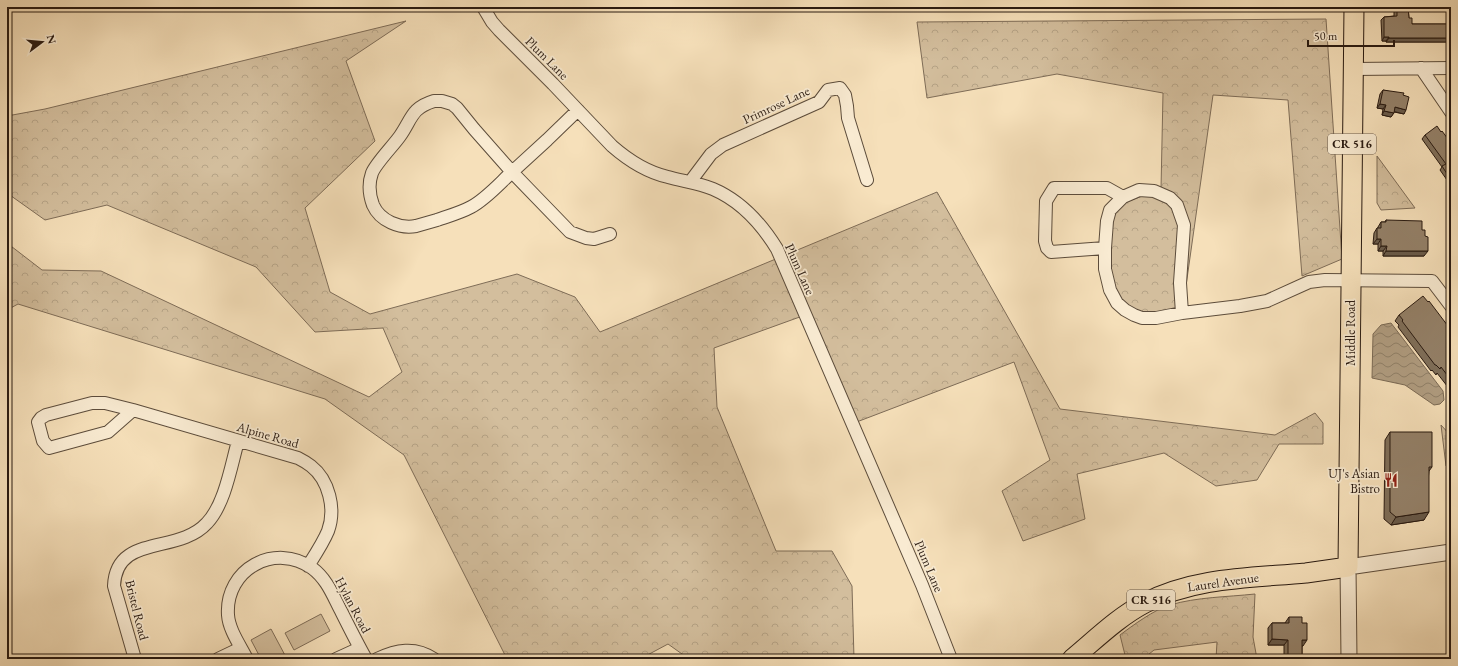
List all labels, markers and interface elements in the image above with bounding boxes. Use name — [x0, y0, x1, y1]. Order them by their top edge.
north arrow — [22, 22, 62, 62]
scale bar — [1308, 22, 1394, 48]
text: 50 m — [1314, 28, 1338, 44]
text: N — [44, 33, 60, 46]
street label: Plum Lane — [522, 33, 572, 83]
street label: Primrose Lane — [740, 82, 812, 128]
road number: CR 516 — [1328, 134, 1376, 154]
street label: Plum Lane — [781, 241, 819, 297]
street label: Middle Road — [1342, 300, 1359, 366]
street label: Alpine Road — [234, 418, 301, 452]
place label: UJ's Asian Bistro — [1328, 465, 1380, 497]
restaurant icon: UJ's Asian Bistro — [1383, 472, 1399, 488]
street label: Plum Lane — [911, 538, 947, 594]
street label: Laurel Avenue — [1186, 569, 1260, 595]
street label: Hylan Road — [331, 574, 375, 636]
street label: Bristel Road — [121, 578, 153, 642]
road number: CR 516 — [1127, 590, 1175, 610]

